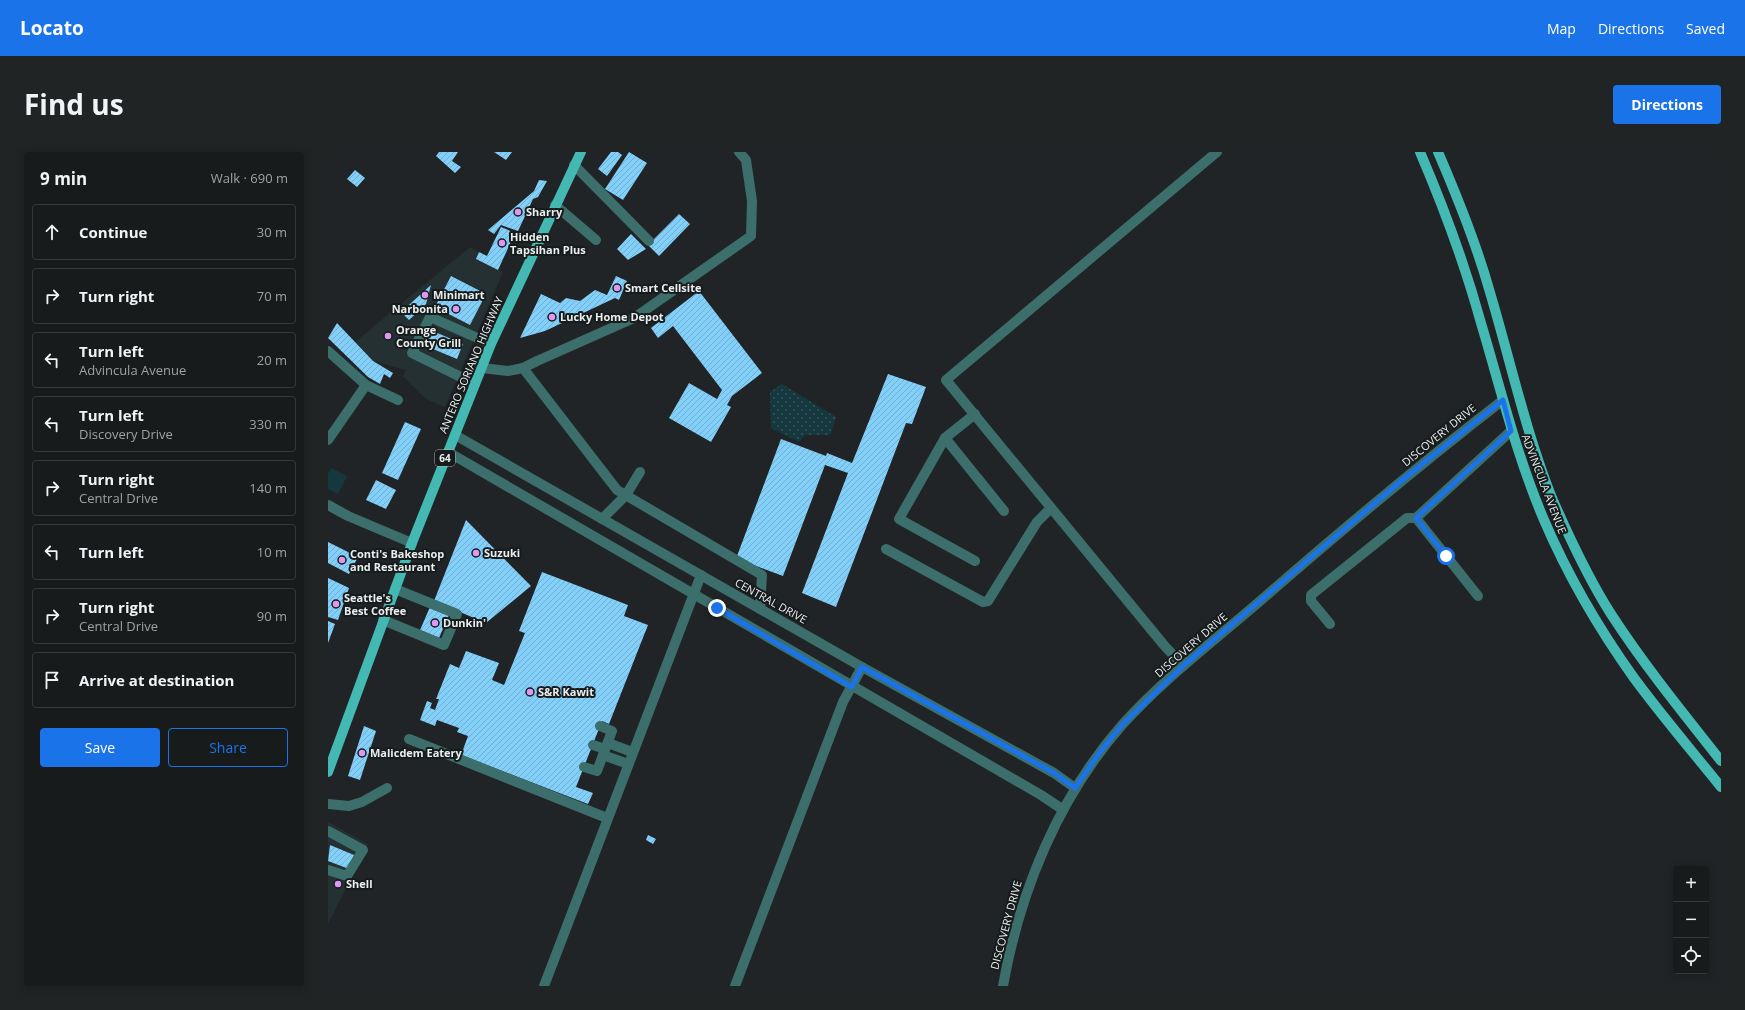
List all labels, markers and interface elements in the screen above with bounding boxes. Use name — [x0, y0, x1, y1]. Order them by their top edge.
text: Locato — [20, 15, 84, 41]
text: Map — [1547, 19, 1576, 38]
text: Directions — [1598, 19, 1664, 38]
text: Saved — [1686, 19, 1725, 38]
text: Find us — [24, 85, 124, 123]
button: Directions — [1613, 85, 1721, 124]
text: 9 min — [40, 167, 87, 190]
text: Walk · 690 m — [211, 169, 288, 187]
place label: Sharry — [526, 204, 563, 219]
marker: Sharry — [513, 207, 523, 217]
icon: ahead — [41, 221, 63, 243]
text: Continue — [79, 222, 147, 242]
text: 30 m — [257, 223, 287, 241]
place label: Hidden Tapsihan Plus — [510, 229, 586, 257]
marker: Hidden Tapsihan Plus — [497, 238, 507, 248]
place label: Smart Cellsite — [625, 280, 702, 295]
marker: Smart Cellsite — [612, 283, 622, 293]
icon: right — [41, 285, 63, 307]
text: Turn right — [79, 286, 154, 306]
text: 70 m — [257, 287, 287, 305]
place label: Minimart — [433, 287, 485, 302]
marker: Minimart — [420, 290, 430, 300]
street label: ANTERO SORIANO HIGHWAY — [435, 293, 507, 436]
place label: Narbonita — [392, 301, 448, 316]
marker: Narbonita — [451, 304, 461, 314]
place label: Lucky Home Depot — [560, 309, 664, 324]
marker: Lucky Home Depot — [547, 312, 557, 322]
place label: Orange County Grill — [396, 322, 461, 350]
marker: Orange County Grill — [383, 331, 393, 341]
text: Turn left — [79, 341, 144, 361]
icon: left — [41, 349, 63, 371]
text: 20 m — [257, 351, 287, 369]
text: Advincula Avenue — [79, 361, 186, 379]
street label: DISCOVERY DRIVE — [1398, 400, 1479, 469]
text: Turn left — [79, 405, 144, 425]
icon: left — [41, 413, 63, 435]
text: 330 m — [249, 415, 287, 433]
text: Discovery Drive — [79, 425, 173, 443]
street label: ADVINCULA AVENUE — [1519, 432, 1570, 536]
road number: 64 — [435, 450, 455, 466]
text: Turn right — [79, 469, 154, 489]
icon: right — [41, 477, 63, 499]
text: 140 m — [249, 479, 287, 497]
text: Central Drive — [79, 489, 158, 507]
icon: left — [41, 541, 63, 563]
text: Turn left — [79, 542, 144, 562]
text: 10 m — [257, 543, 287, 561]
place label: Suzuki — [484, 545, 520, 560]
place label: Conti's Bakeshop and Restaurant — [350, 546, 444, 574]
route start — [1437, 547, 1455, 565]
marker: Suzuki — [471, 548, 481, 558]
marker: Conti's Bakeshop and Restaurant — [337, 555, 347, 565]
street label: CENTRAL DRIVE — [733, 575, 810, 627]
place label: Seattle's Best Coffee — [344, 590, 407, 618]
text: Turn right — [79, 597, 154, 617]
marker: Seattle's Best Coffee — [331, 599, 341, 609]
route end — [708, 599, 726, 617]
icon: right — [41, 605, 63, 627]
text: 90 m — [257, 607, 287, 625]
street label: DISCOVERY DRIVE — [1151, 609, 1230, 680]
place label: Dunkin' — [443, 615, 486, 630]
text: Central Drive — [79, 617, 158, 635]
marker: Dunkin' — [430, 618, 440, 628]
icon: arrive — [41, 669, 63, 691]
text: Arrive at destination — [79, 670, 234, 690]
place label: S&R Kawit — [538, 684, 594, 699]
marker: S&R Kawit — [525, 687, 535, 697]
button: Save — [40, 728, 160, 767]
button: Share — [168, 728, 288, 767]
place label: Malicdem Eatery — [370, 745, 463, 760]
marker: Malicdem Eatery — [357, 748, 367, 758]
map controls — [1673, 866, 1709, 974]
button: + — [1673, 866, 1709, 902]
place label: Shell — [346, 876, 373, 891]
marker: Shell — [333, 879, 343, 889]
street label: DISCOVERY DRIVE — [986, 879, 1025, 971]
button: − — [1673, 902, 1709, 938]
button: locate — [1673, 938, 1709, 974]

